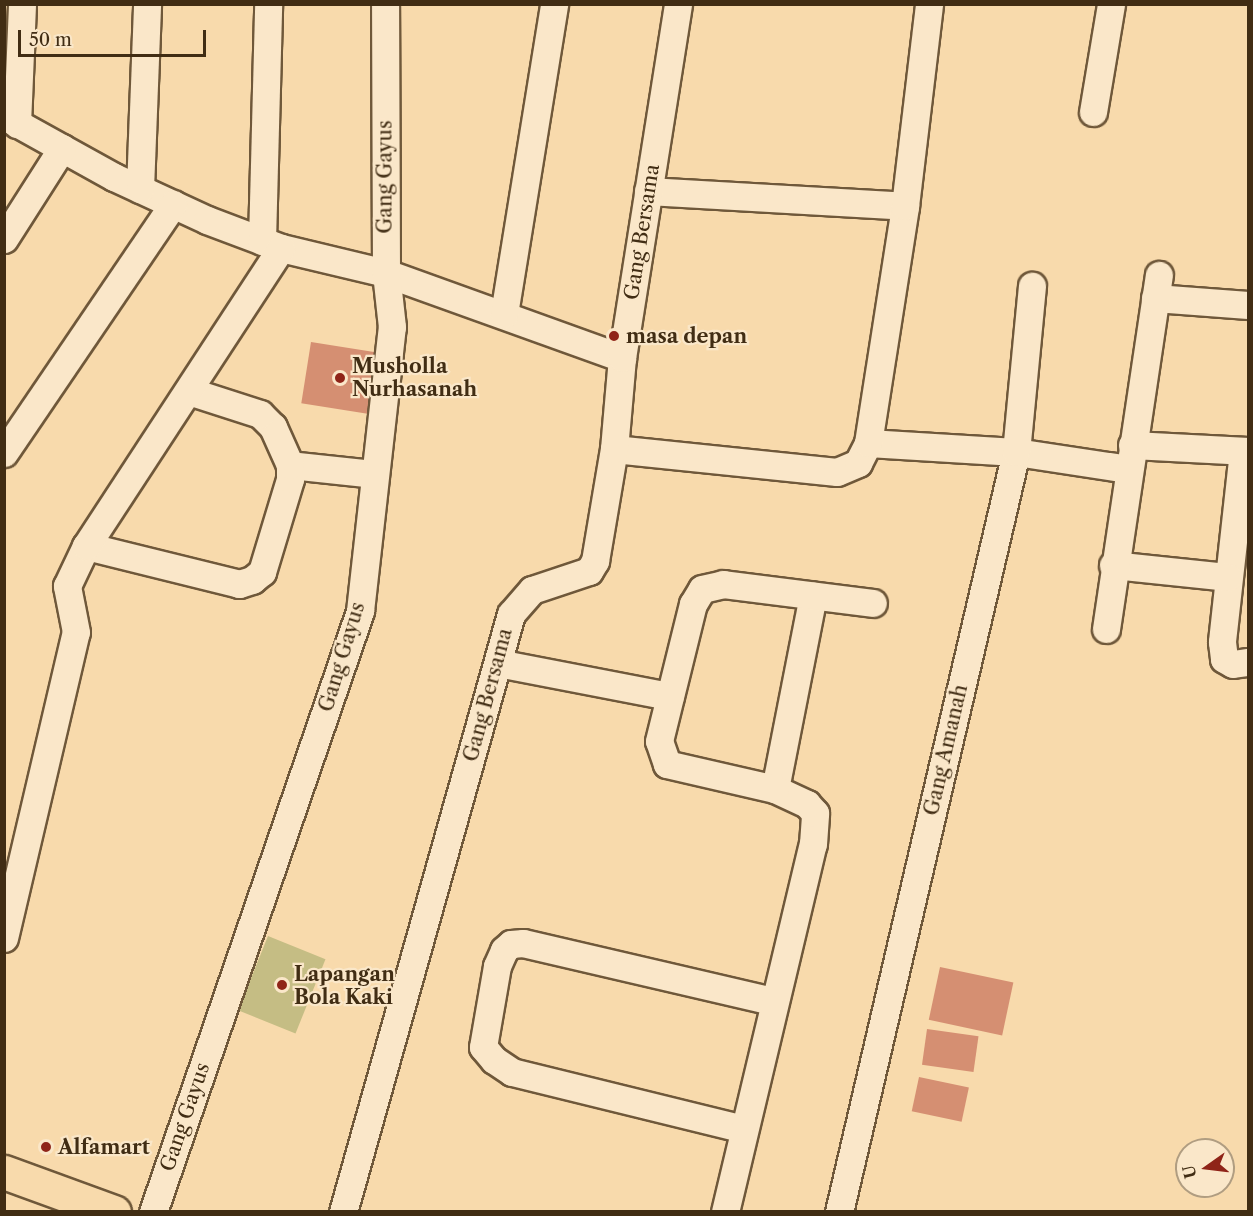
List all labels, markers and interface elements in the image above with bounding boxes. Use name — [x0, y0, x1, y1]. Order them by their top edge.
scale bar — [21, 18, 208, 56]
text: 50 m — [29, 29, 72, 51]
street label: Gang Gayus — [373, 120, 397, 234]
street label: Gang Bersama — [619, 162, 665, 302]
place label: masa depan — [626, 324, 747, 348]
marker: masa depan — [607, 329, 621, 343]
place label: Musholla Nurhasanah — [352, 354, 477, 401]
marker: Musholla Nurhasanah — [333, 371, 347, 385]
street label: Gang Gayus — [314, 599, 370, 715]
street label: Gang Bersama — [459, 626, 517, 764]
street label: Gang Amanah — [919, 682, 973, 818]
place label: Lapangan Bola Kaki — [294, 962, 395, 1009]
marker: Lapangan Bola Kaki — [275, 978, 289, 992]
street label: Gang Gayus — [155, 1059, 215, 1175]
place label: Alfamart — [58, 1135, 150, 1159]
north arrow — [1175, 1138, 1235, 1198]
marker: Alfamart — [39, 1140, 53, 1154]
text: U — [1178, 1163, 1201, 1181]

